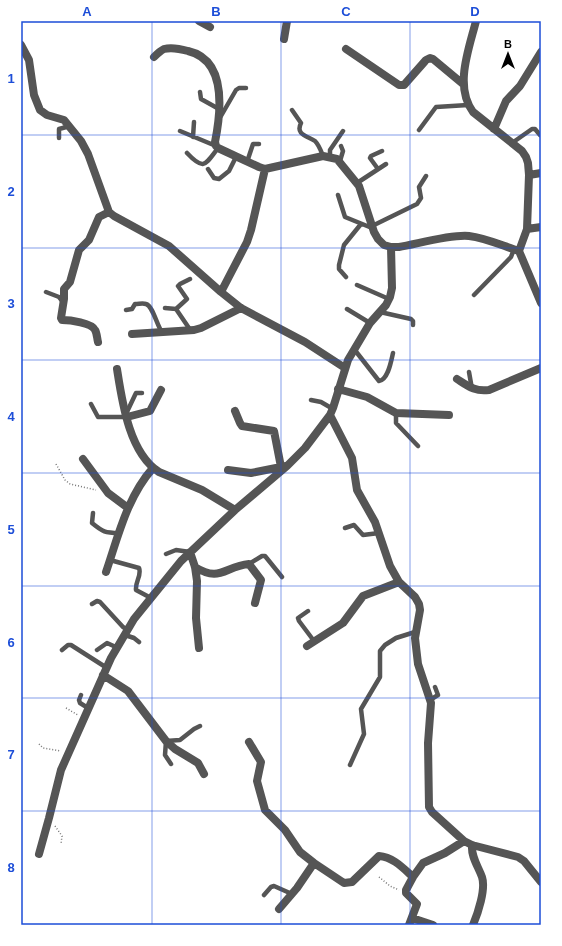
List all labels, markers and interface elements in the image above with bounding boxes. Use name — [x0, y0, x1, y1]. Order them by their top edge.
text: A — [82, 4, 92, 19]
text: B — [211, 4, 221, 19]
text: C — [341, 4, 351, 19]
text: D — [470, 4, 480, 19]
north arrow — [488, 34, 528, 74]
text: B — [504, 38, 512, 50]
text: 1 — [7, 71, 15, 86]
text: 2 — [7, 184, 15, 199]
text: 3 — [7, 296, 15, 311]
text: 4 — [7, 409, 15, 424]
text: 5 — [7, 522, 15, 537]
text: 6 — [7, 635, 15, 650]
text: 7 — [7, 747, 15, 762]
text: 8 — [7, 860, 15, 875]

